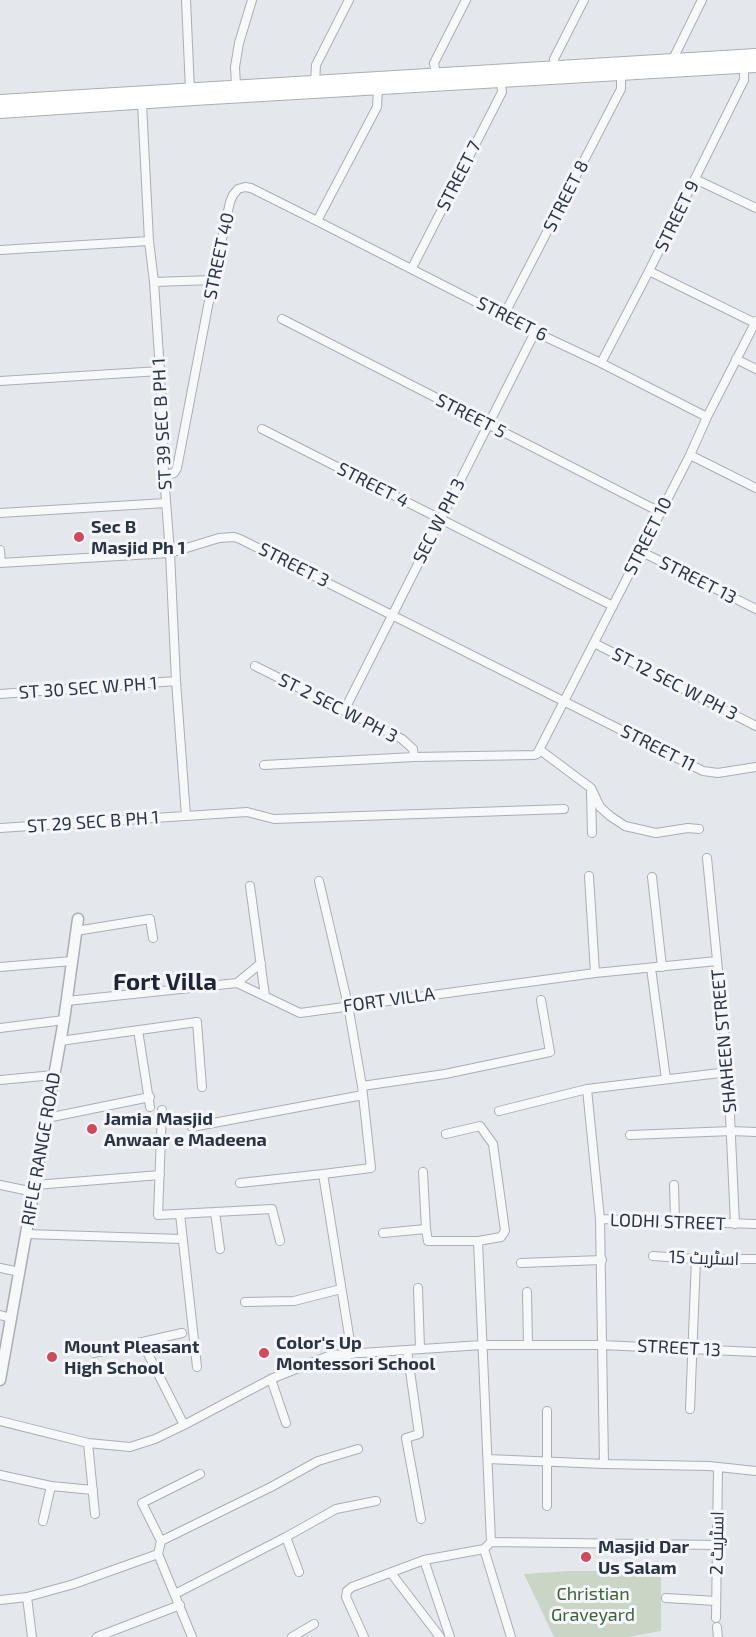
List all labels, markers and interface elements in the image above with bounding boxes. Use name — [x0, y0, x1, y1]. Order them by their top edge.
street label: STREET 7 — [432, 137, 486, 215]
street label: STREET 8 — [539, 157, 593, 235]
street label: STREET 9 — [651, 177, 703, 255]
street label: STREET 40 — [199, 211, 239, 301]
street label: STREET 6 — [473, 292, 551, 346]
street label: ST 39 SEC B PH 1 — [148, 357, 176, 491]
street label: STREET 5 — [432, 389, 510, 443]
street label: STREET 4 — [334, 458, 412, 512]
street label: SEC W PH 3 — [408, 475, 470, 567]
street label: STREET 10 — [619, 494, 677, 578]
place label: Sec B Masjid Ph 1 — [91, 516, 185, 558]
marker: Sec B Masjid Ph 1 — [72, 530, 86, 544]
street label: STREET 3 — [255, 538, 333, 592]
street label: STREET 13 — [656, 551, 740, 609]
street label: ST 12 SEC W PH 3 — [609, 643, 741, 725]
street label: ST 2 SEC W PH 3 — [275, 669, 401, 747]
street label: ST 30 SEC W PH 1 — [18, 672, 158, 704]
street label: STREET 11 — [617, 720, 699, 776]
street label: ST 29 SEC B PH 1 — [26, 807, 160, 837]
district label: Fort Villa — [113, 968, 217, 996]
street label: SHAHEEN STREET — [707, 968, 741, 1114]
street label: FORT VILLA — [342, 983, 436, 1017]
street label: RIFLE RANGE ROAD — [17, 1071, 65, 1227]
place label: Jamia Masjid Anwaar e Madeena — [104, 1108, 267, 1150]
marker: Jamia Masjid Anwaar e Madeena — [85, 1122, 99, 1136]
street label: LODHI STREET — [610, 1209, 726, 1235]
street label: اسٹریٹ 15 — [668, 1246, 740, 1270]
place label: Color's Up Montessori School — [276, 1332, 435, 1374]
street label: STREET 13 — [637, 1335, 721, 1361]
place label: Mount Pleasant High School — [64, 1336, 199, 1378]
marker: Color's Up Montessori School — [257, 1346, 271, 1360]
marker: Mount Pleasant High School — [45, 1350, 59, 1364]
street label: اسٹریٹ 2 — [706, 1511, 728, 1575]
place label: Masjid Dar Us Salam — [598, 1536, 689, 1578]
marker: Masjid Dar Us Salam — [579, 1550, 593, 1564]
park label: Christian Graveyard — [551, 1583, 635, 1626]

